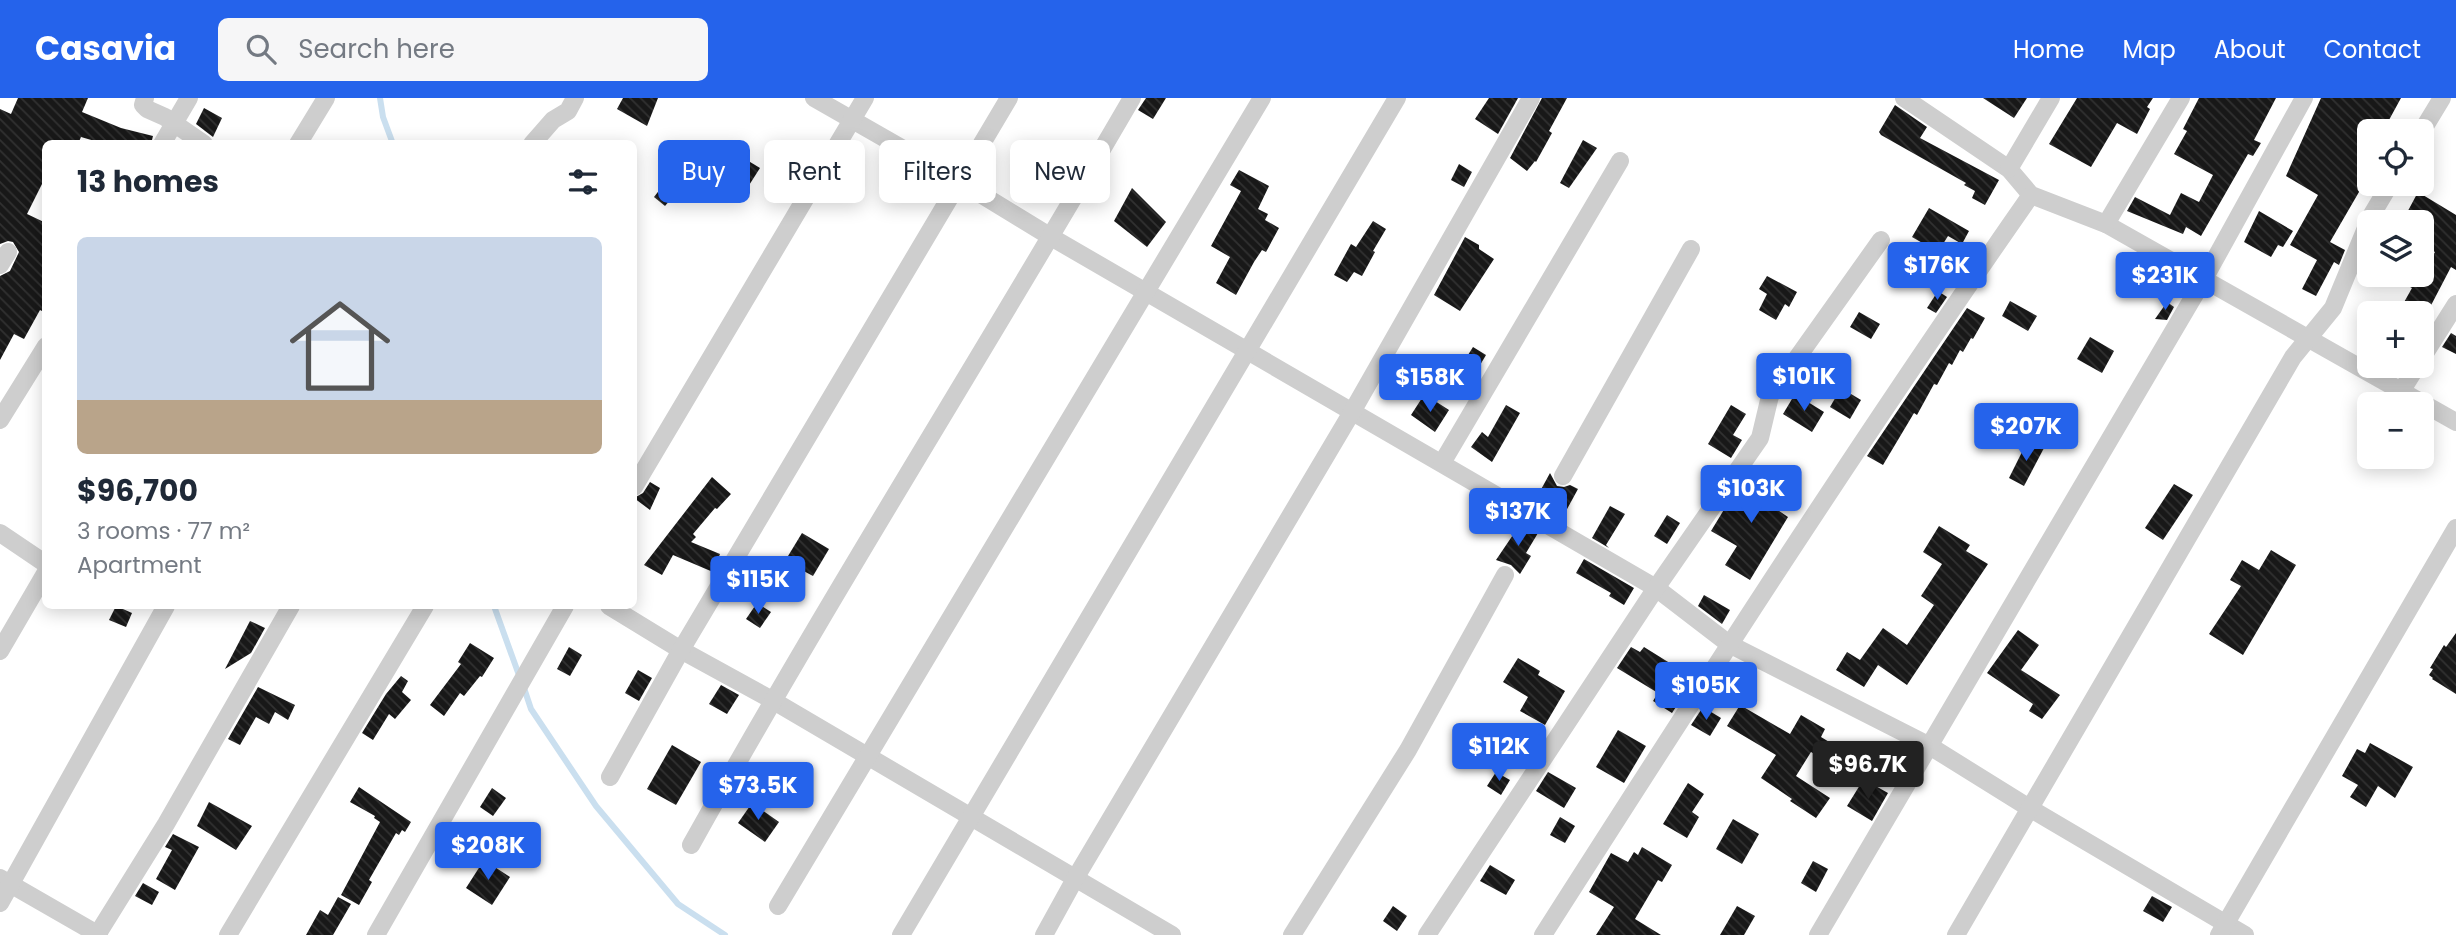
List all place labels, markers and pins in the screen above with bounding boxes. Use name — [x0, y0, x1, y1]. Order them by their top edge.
pin: $176K — [1888, 242, 1986, 302]
pin: $231K — [2116, 252, 2214, 312]
pin: $158K — [1381, 354, 1479, 414]
pin: $101K — [1755, 354, 1853, 413]
pin: $207K — [1977, 404, 2075, 463]
pin: $103K — [1702, 466, 1800, 525]
pin: $137K — [1469, 489, 1567, 548]
pin: $115K — [709, 556, 807, 616]
pin: $105K — [1657, 662, 1755, 722]
pin: $112K — [1450, 724, 1548, 783]
pin: $96.7K — [1811, 742, 1925, 801]
pin: $73.5K — [701, 762, 815, 822]
pin: $208K — [439, 822, 537, 882]

